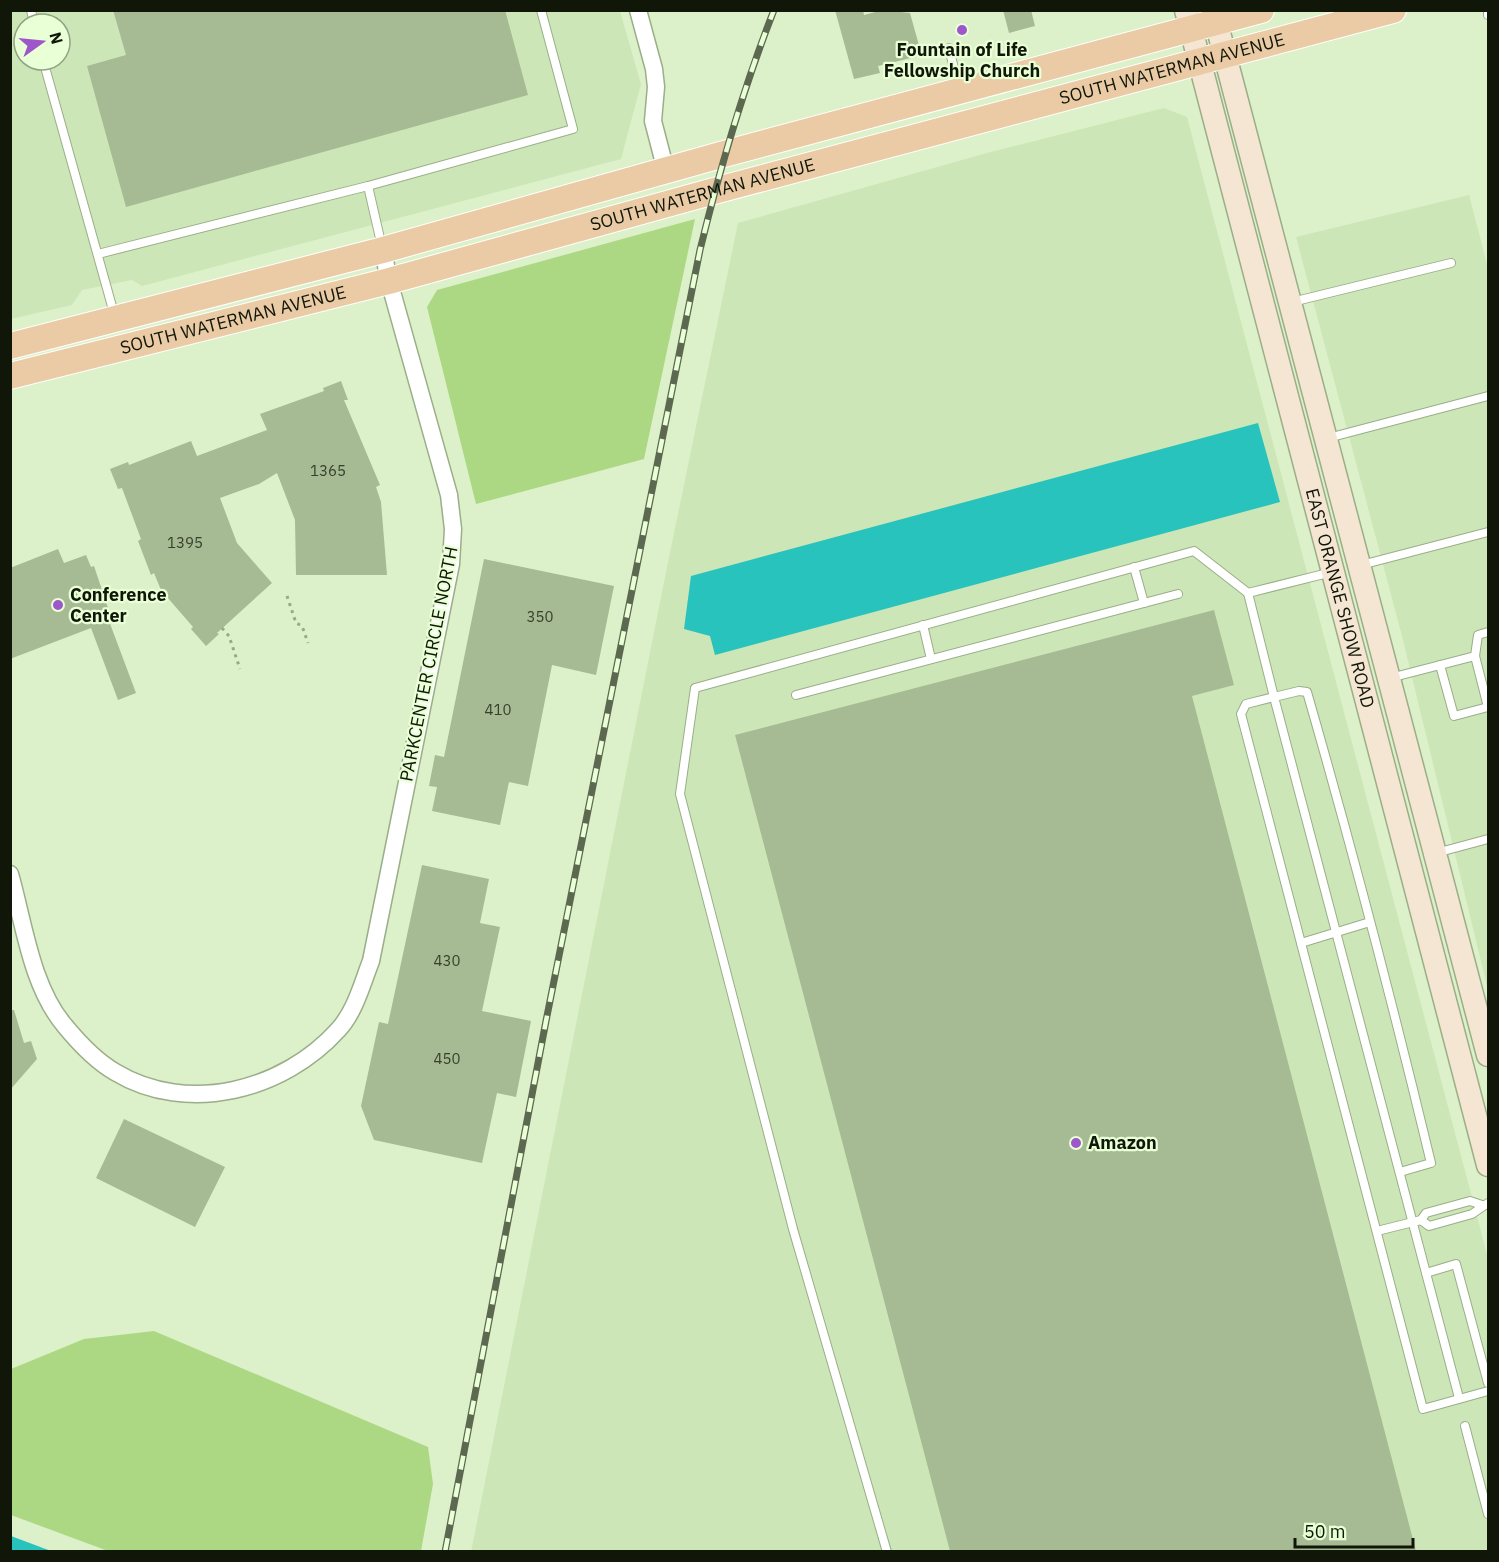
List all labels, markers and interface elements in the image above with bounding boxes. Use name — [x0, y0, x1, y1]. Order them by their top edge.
north arrow — [12, 12, 72, 72]
marker: Fountain of Life Fellowship Church — [955, 23, 969, 37]
street label: SOUTH WATERMAN AVENUE — [1057, 27, 1287, 109]
text: N — [45, 30, 68, 46]
place label: Fountain of Life Fellowship Church — [884, 38, 1040, 82]
street label: SOUTH WATERMAN AVENUE — [587, 153, 818, 236]
street label: SOUTH WATERMAN AVENUE — [118, 280, 348, 359]
house number: 1365 — [310, 461, 346, 480]
street label: EAST ORANGE SHOW ROAD — [1301, 486, 1380, 711]
house number: 1395 — [167, 533, 203, 552]
street label: PARKCENTER CIRCLE NORTH — [394, 544, 463, 784]
place label: Conference Center — [70, 583, 167, 627]
marker: Conference Center — [51, 598, 65, 612]
house number: 350 — [526, 607, 554, 626]
house number: 410 — [484, 700, 512, 719]
house number: 430 — [433, 951, 461, 970]
house number: 450 — [433, 1049, 461, 1068]
place label: Amazon — [1088, 1131, 1157, 1154]
marker: Amazon — [1069, 1136, 1083, 1150]
scale bar — [1295, 1511, 1414, 1549]
text: 50 m — [1304, 1520, 1346, 1543]

